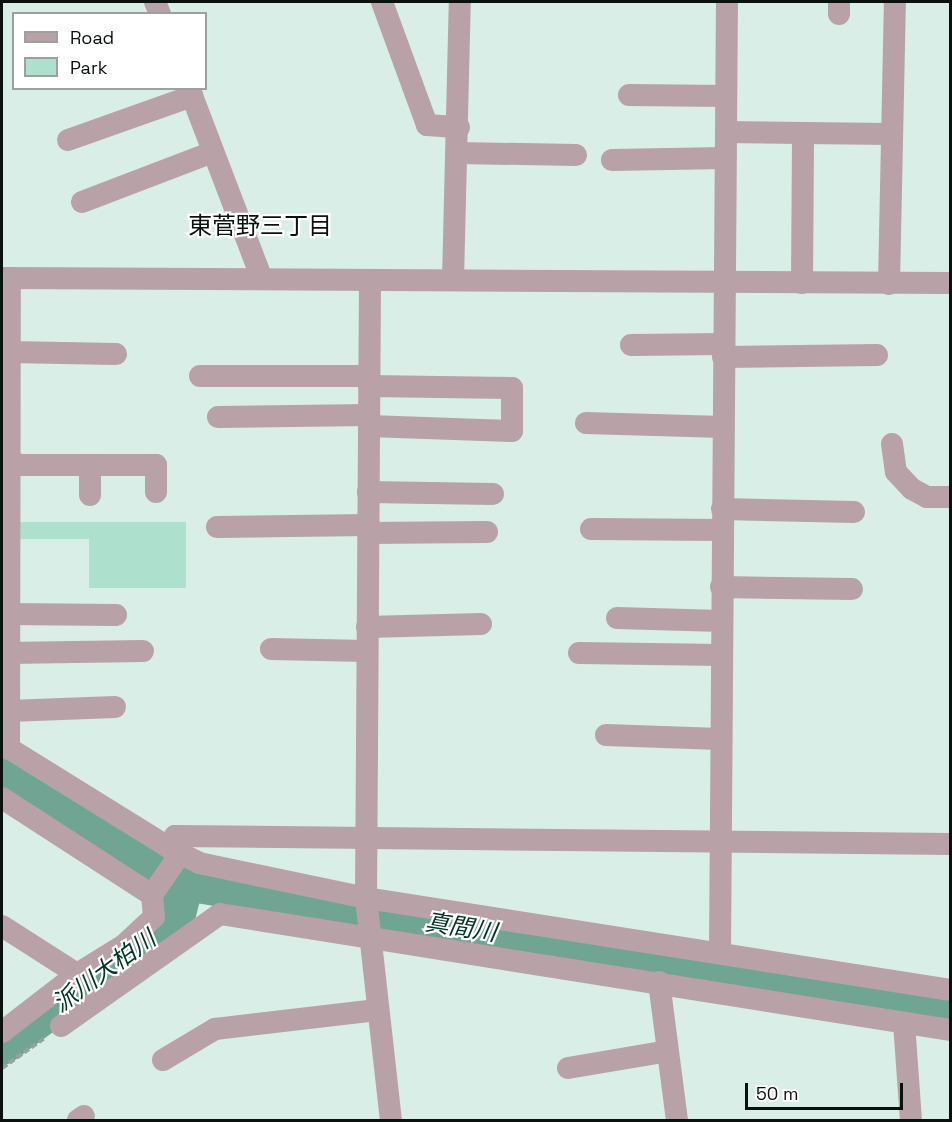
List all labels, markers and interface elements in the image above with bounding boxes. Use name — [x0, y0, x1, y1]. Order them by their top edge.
legend — [12, 12, 207, 90]
text: Road — [70, 26, 114, 49]
text: Park — [70, 56, 107, 79]
district label: 東菅野三丁目 — [188, 212, 332, 240]
water label: 真間川 — [423, 907, 499, 947]
water label: 派川大柏川 — [47, 924, 161, 1018]
scale bar — [748, 1071, 906, 1109]
text: 50 m — [756, 1082, 798, 1105]

